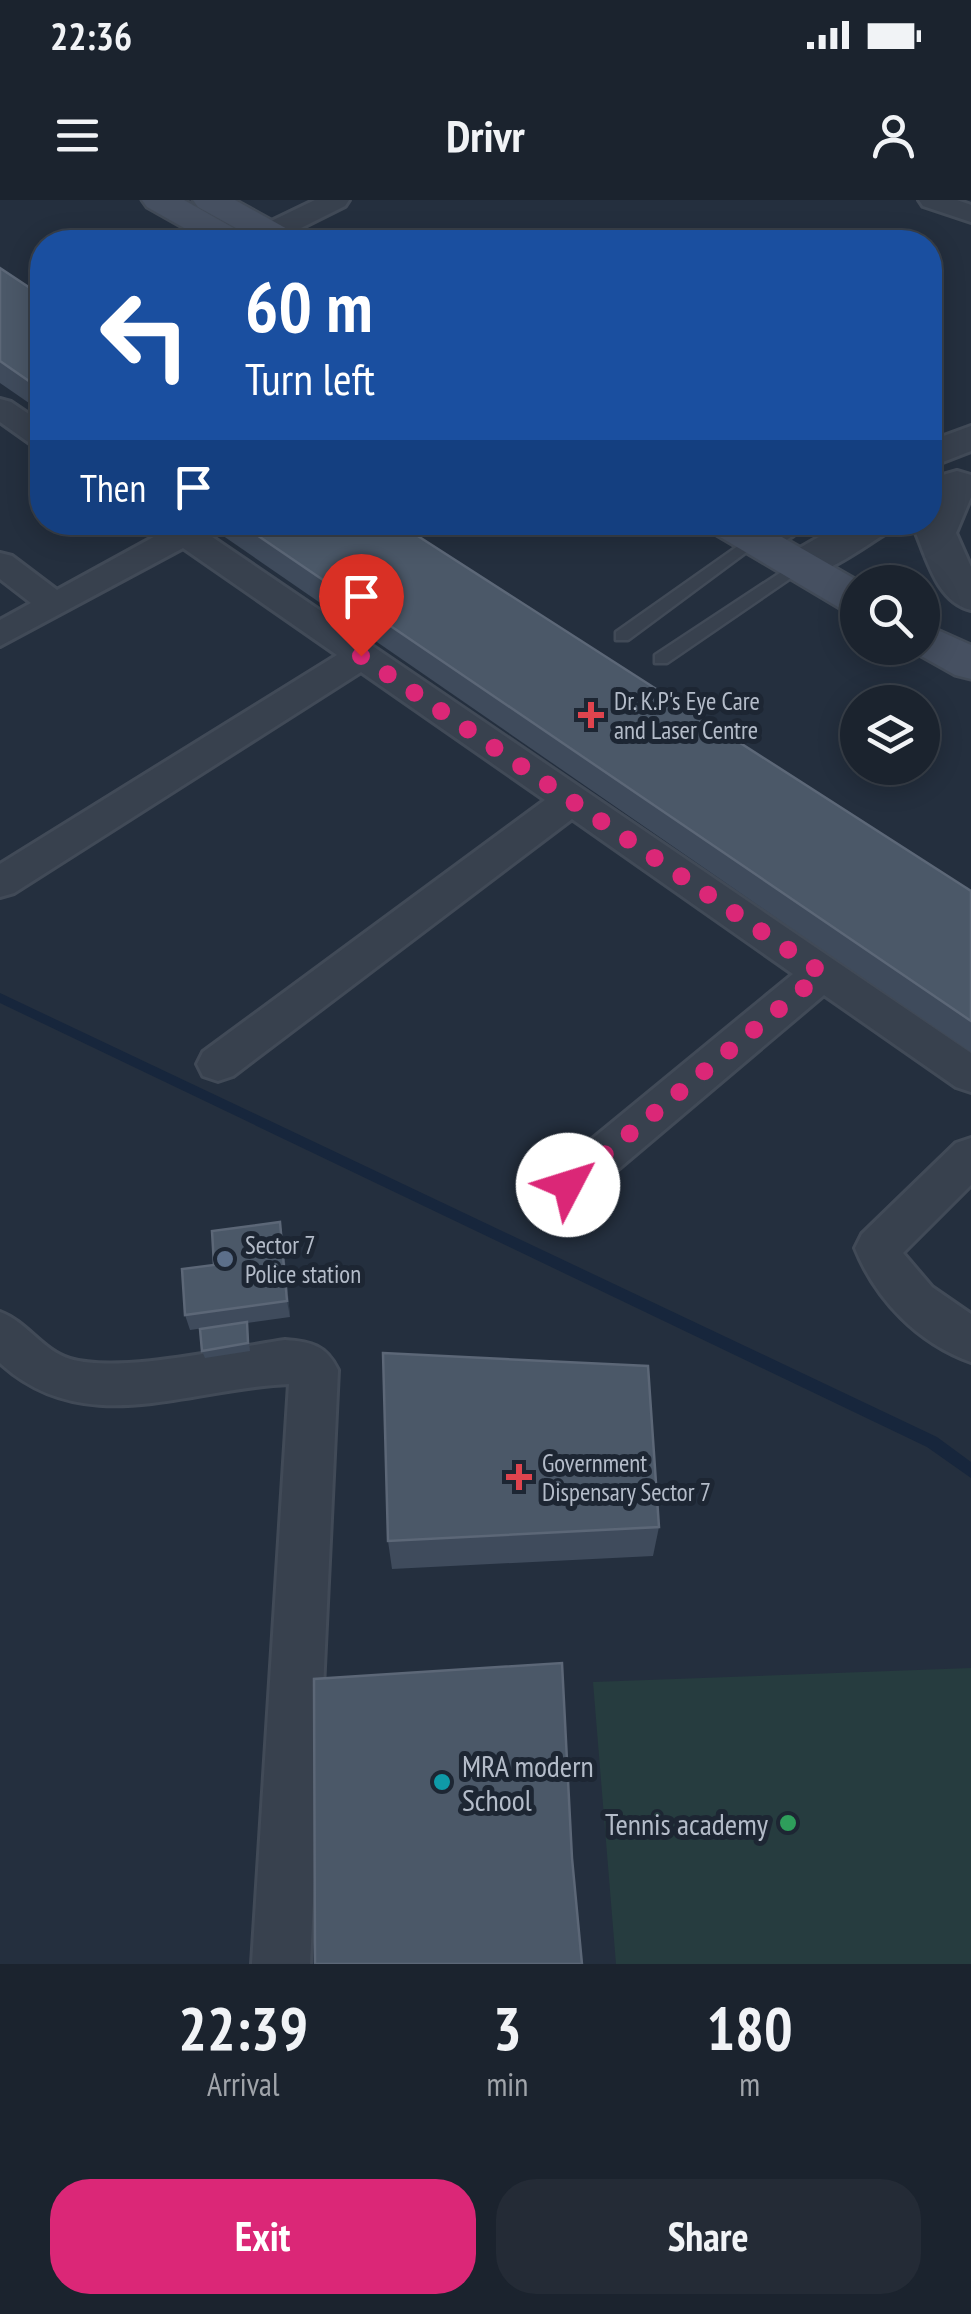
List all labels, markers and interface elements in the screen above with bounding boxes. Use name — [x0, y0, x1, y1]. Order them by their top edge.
text: 22:36 — [50, 11, 132, 60]
text: Drivr — [446, 106, 525, 164]
icon: menu — [50, 108, 105, 163]
icon: person — [866, 108, 921, 163]
text: 60 m — [245, 261, 373, 351]
icon: left — [80, 270, 210, 400]
text: Turn left — [245, 349, 375, 407]
icon: arrive — [166, 460, 221, 515]
text: Then — [80, 463, 146, 512]
pin — [319, 554, 404, 657]
map controls — [840, 565, 940, 785]
button: search — [840, 565, 940, 665]
icon: arrive — [334, 569, 389, 624]
place label: Dr. K.P's Eye Care and Laser Centre — [614, 685, 760, 746]
button: layers — [840, 685, 940, 785]
marker: Dr. K.P's Eye Care and Laser Centre — [578, 702, 604, 728]
position arrow — [516, 1133, 620, 1237]
place label: Sector 7 Police station — [245, 1229, 361, 1290]
marker: Sector 7 Police station — [214, 1248, 236, 1270]
place label: Government Dispensary Sector 7 — [542, 1447, 711, 1508]
marker: Government Dispensary Sector 7 — [506, 1464, 532, 1490]
place label: MRA modern School — [462, 1746, 594, 1819]
marker: MRA modern School — [431, 1771, 453, 1793]
place label: Tennis academy — [605, 1804, 769, 1843]
marker: Tennis academy — [777, 1812, 799, 1834]
text: 22:39 — [178, 1989, 308, 2067]
text: 3 — [493, 1989, 522, 2067]
text: 180 — [707, 1989, 793, 2067]
text: Arrival — [207, 2063, 279, 2105]
text: min — [486, 2063, 528, 2105]
text: m — [739, 2063, 760, 2105]
button: Exit — [50, 2179, 476, 2294]
button: Share — [496, 2179, 921, 2294]

